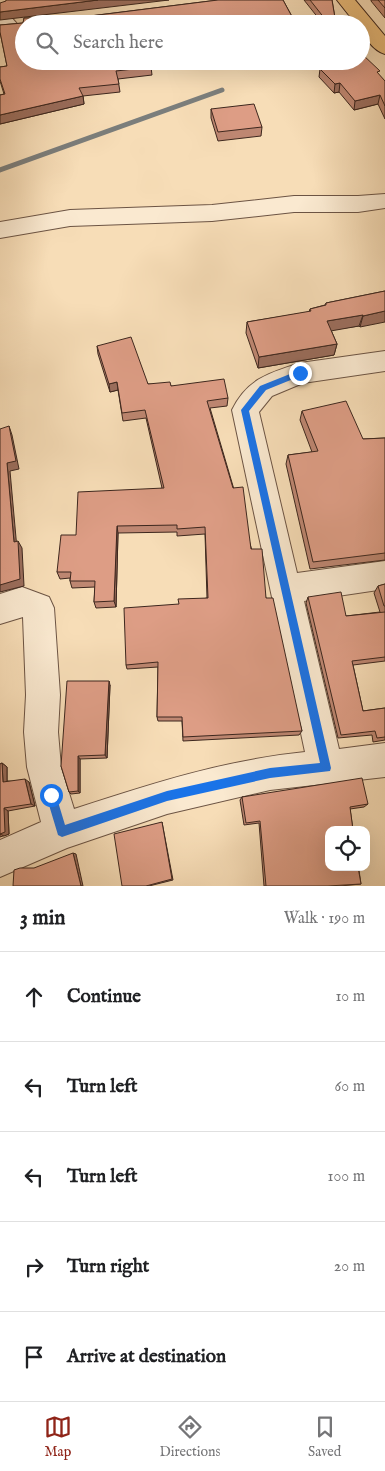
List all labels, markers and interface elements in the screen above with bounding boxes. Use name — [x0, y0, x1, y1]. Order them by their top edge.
search box — [15, 15, 370, 70]
icon: search — [33, 29, 61, 57]
text: Search here — [73, 31, 164, 55]
route end — [289, 362, 312, 385]
route start — [40, 784, 63, 807]
map controls — [325, 826, 370, 871]
button: locate — [325, 826, 370, 871]
text: 3 min — [20, 905, 65, 932]
text: Walk · 190 m — [284, 909, 365, 929]
icon: ahead — [20, 983, 48, 1011]
text: Continue — [67, 985, 141, 1009]
text: 10 m — [335, 987, 365, 1007]
icon: left — [20, 1073, 48, 1101]
text: Turn left — [67, 1075, 138, 1099]
text: 60 m — [335, 1077, 365, 1097]
icon: left — [20, 1163, 48, 1191]
text: Turn left — [67, 1165, 138, 1189]
text: 100 m — [328, 1167, 365, 1187]
icon: right — [20, 1253, 48, 1281]
text: Turn right — [67, 1255, 149, 1279]
text: 20 m — [334, 1257, 365, 1277]
icon: arrive — [20, 1343, 48, 1371]
text: Arrive at destination — [67, 1345, 226, 1369]
tab: Map — [44, 1413, 72, 1461]
tab: Directions — [159, 1413, 220, 1461]
tab: Saved — [308, 1413, 341, 1461]

